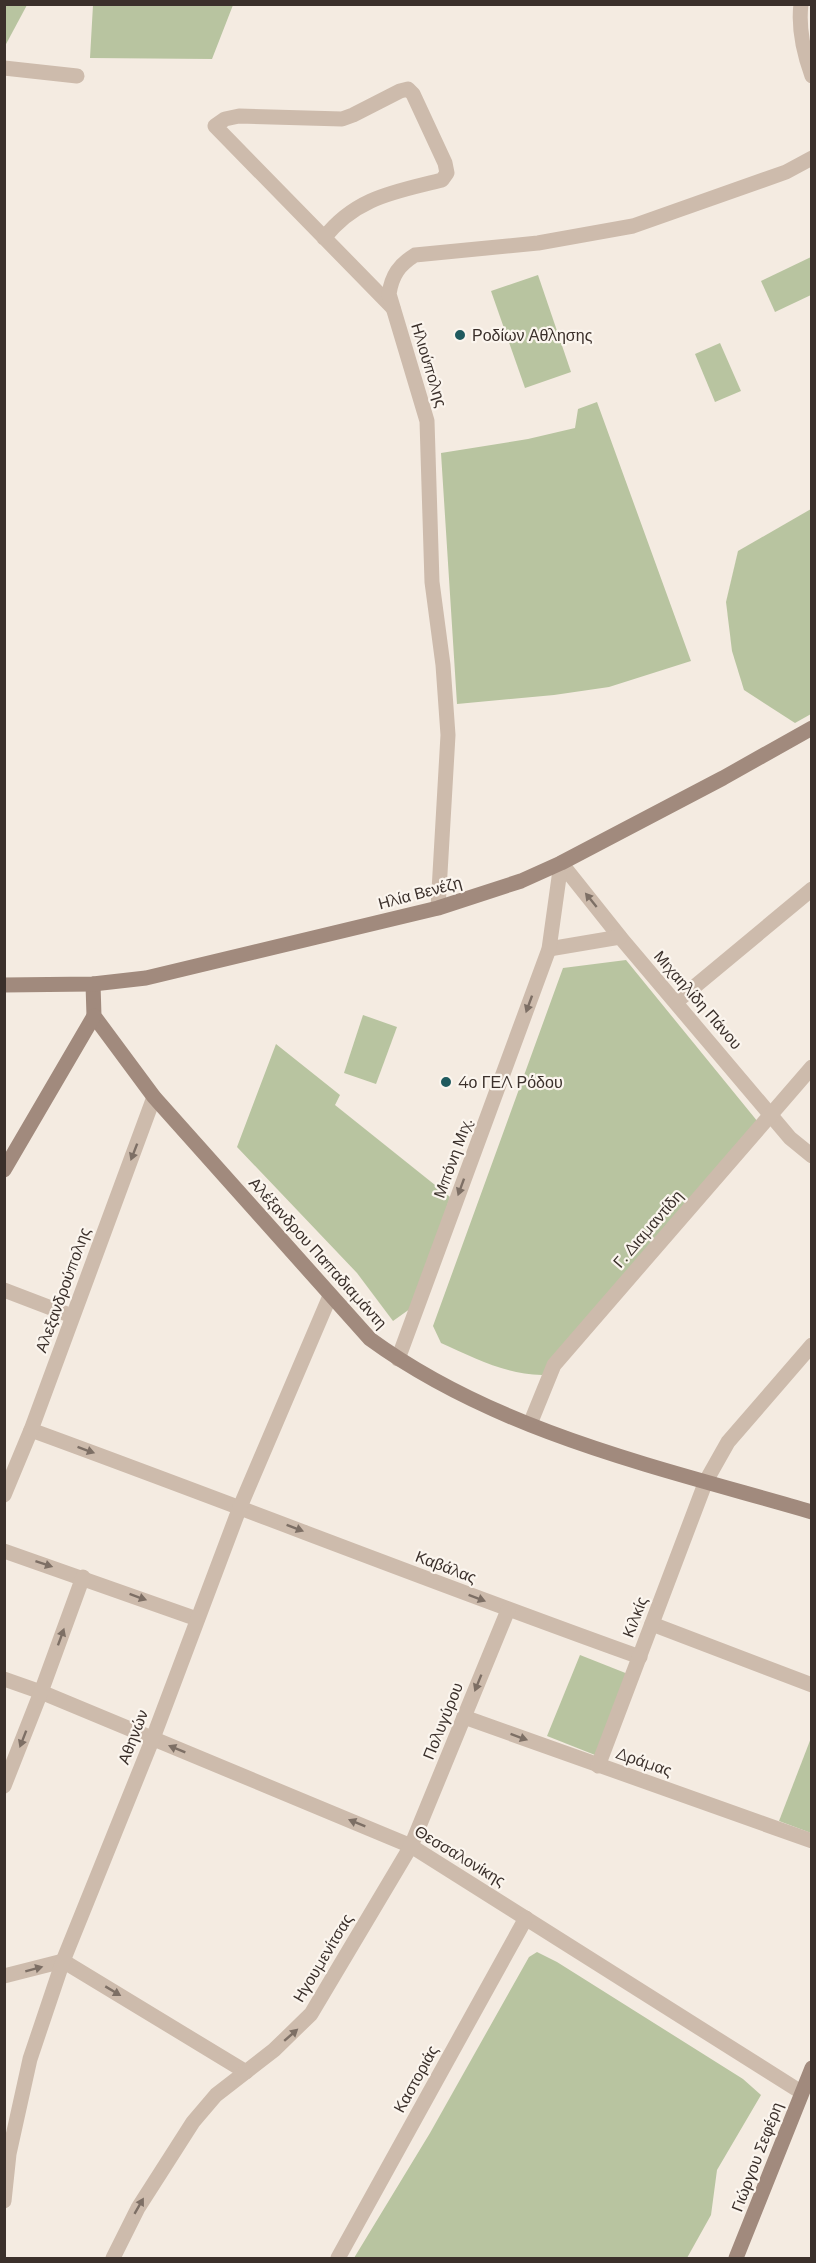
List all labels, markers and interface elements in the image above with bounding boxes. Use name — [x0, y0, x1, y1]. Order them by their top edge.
street label: Ηλιούπολης — [407, 321, 451, 410]
place label: Ροδίων Αθλησης — [472, 326, 593, 345]
marker: Ροδίων Αθλησης — [453, 328, 467, 342]
street label: Ηλία Βενέζη — [376, 873, 464, 913]
one-way arrow — [584, 892, 597, 908]
street label: Μιχαηλίδη Πάνου — [650, 947, 746, 1053]
one-way arrow — [523, 995, 533, 1013]
place label: 4ο ΓΕΛ Ρόδου — [458, 1073, 563, 1092]
marker: 4ο ΓΕΛ Ρόδου — [439, 1075, 453, 1089]
street label: Μπόνη Μιχ. — [430, 1115, 476, 1201]
one-way arrow — [129, 1143, 138, 1161]
street label: Αλέξανδρου Παπαδιαμάντη — [245, 1173, 391, 1333]
one-way arrow — [456, 1178, 466, 1196]
street label: Γ. Διαμαντίδη — [609, 1186, 687, 1272]
street label: Αλεξανδρούπολης — [32, 1225, 95, 1355]
one-way arrow — [77, 1446, 95, 1456]
one-way arrow — [286, 1523, 304, 1533]
street label: Καβάλας — [413, 1547, 479, 1587]
one-way arrow — [35, 1560, 53, 1570]
one-way arrow — [129, 1593, 147, 1603]
one-way arrow — [468, 1593, 486, 1603]
street label: Κιλκίς — [619, 1594, 652, 1640]
one-way arrow — [56, 1628, 66, 1646]
one-way arrow — [473, 1675, 483, 1693]
street label: Πολυγύρου — [419, 1680, 467, 1762]
street label: Αθηνών — [114, 1707, 152, 1767]
one-way arrow — [18, 1730, 27, 1748]
one-way arrow — [510, 1732, 528, 1742]
one-way arrow — [168, 1744, 186, 1754]
street label: Δράμας — [614, 1744, 675, 1780]
one-way arrow — [348, 1818, 366, 1828]
street label: Θεσσαλονίκης — [411, 1822, 509, 1891]
street label: Ηγουμενίτσας — [289, 1910, 357, 2006]
one-way arrow — [25, 1963, 43, 1973]
one-way arrow — [105, 1986, 121, 1997]
one-way arrow — [283, 2029, 298, 2042]
street label: Καστοριάς — [390, 2042, 442, 2116]
street label: Γιώργου Σεφέρη — [727, 2100, 787, 2214]
one-way arrow — [134, 2197, 144, 2214]

